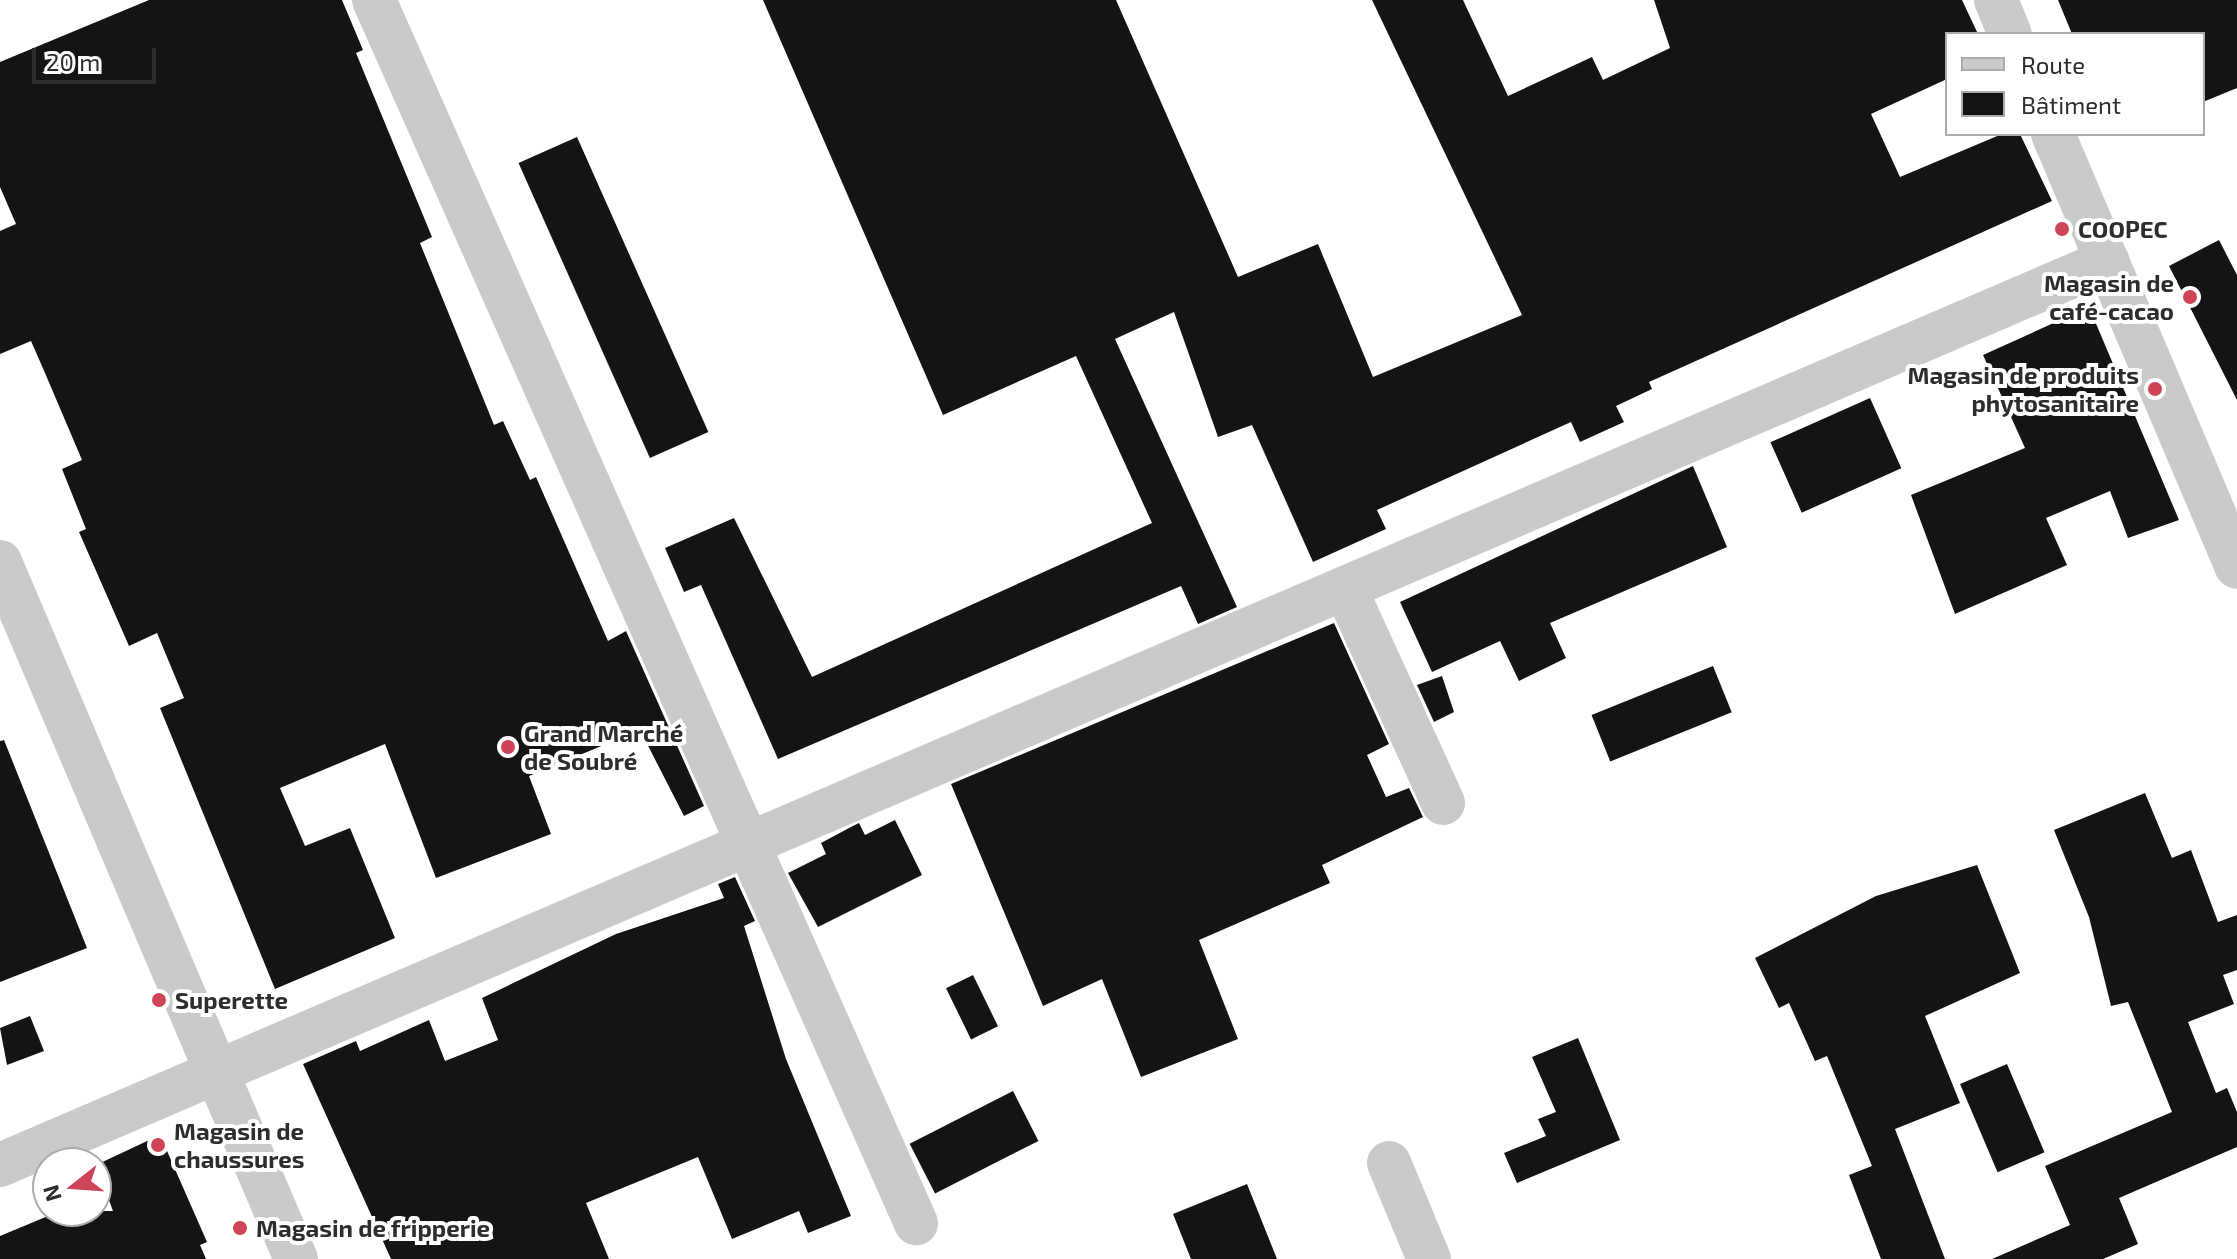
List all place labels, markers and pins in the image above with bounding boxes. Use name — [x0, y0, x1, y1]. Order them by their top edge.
place label: COOPEC — [2078, 215, 2168, 243]
marker: COOPEC — [2053, 220, 2071, 238]
place label: Magasin de café-cacao — [2044, 269, 2174, 325]
marker: Magasin de café-cacao — [2181, 288, 2199, 306]
place label: Magasin de produits phytosanitaire — [1907, 361, 2139, 417]
marker: Magasin de produits phytosanitaire — [2146, 380, 2164, 398]
place label: Grand Marché de Soubré — [524, 719, 683, 775]
marker: Grand Marché de Soubré — [499, 738, 517, 756]
place label: Superette — [175, 986, 288, 1014]
marker: Superette — [150, 991, 168, 1009]
place label: Magasin de chaussures — [174, 1117, 305, 1173]
marker: Magasin de chaussures — [149, 1136, 167, 1154]
place label: Magasin de fripperie — [256, 1214, 490, 1242]
marker: Magasin de fripperie — [231, 1219, 249, 1237]

